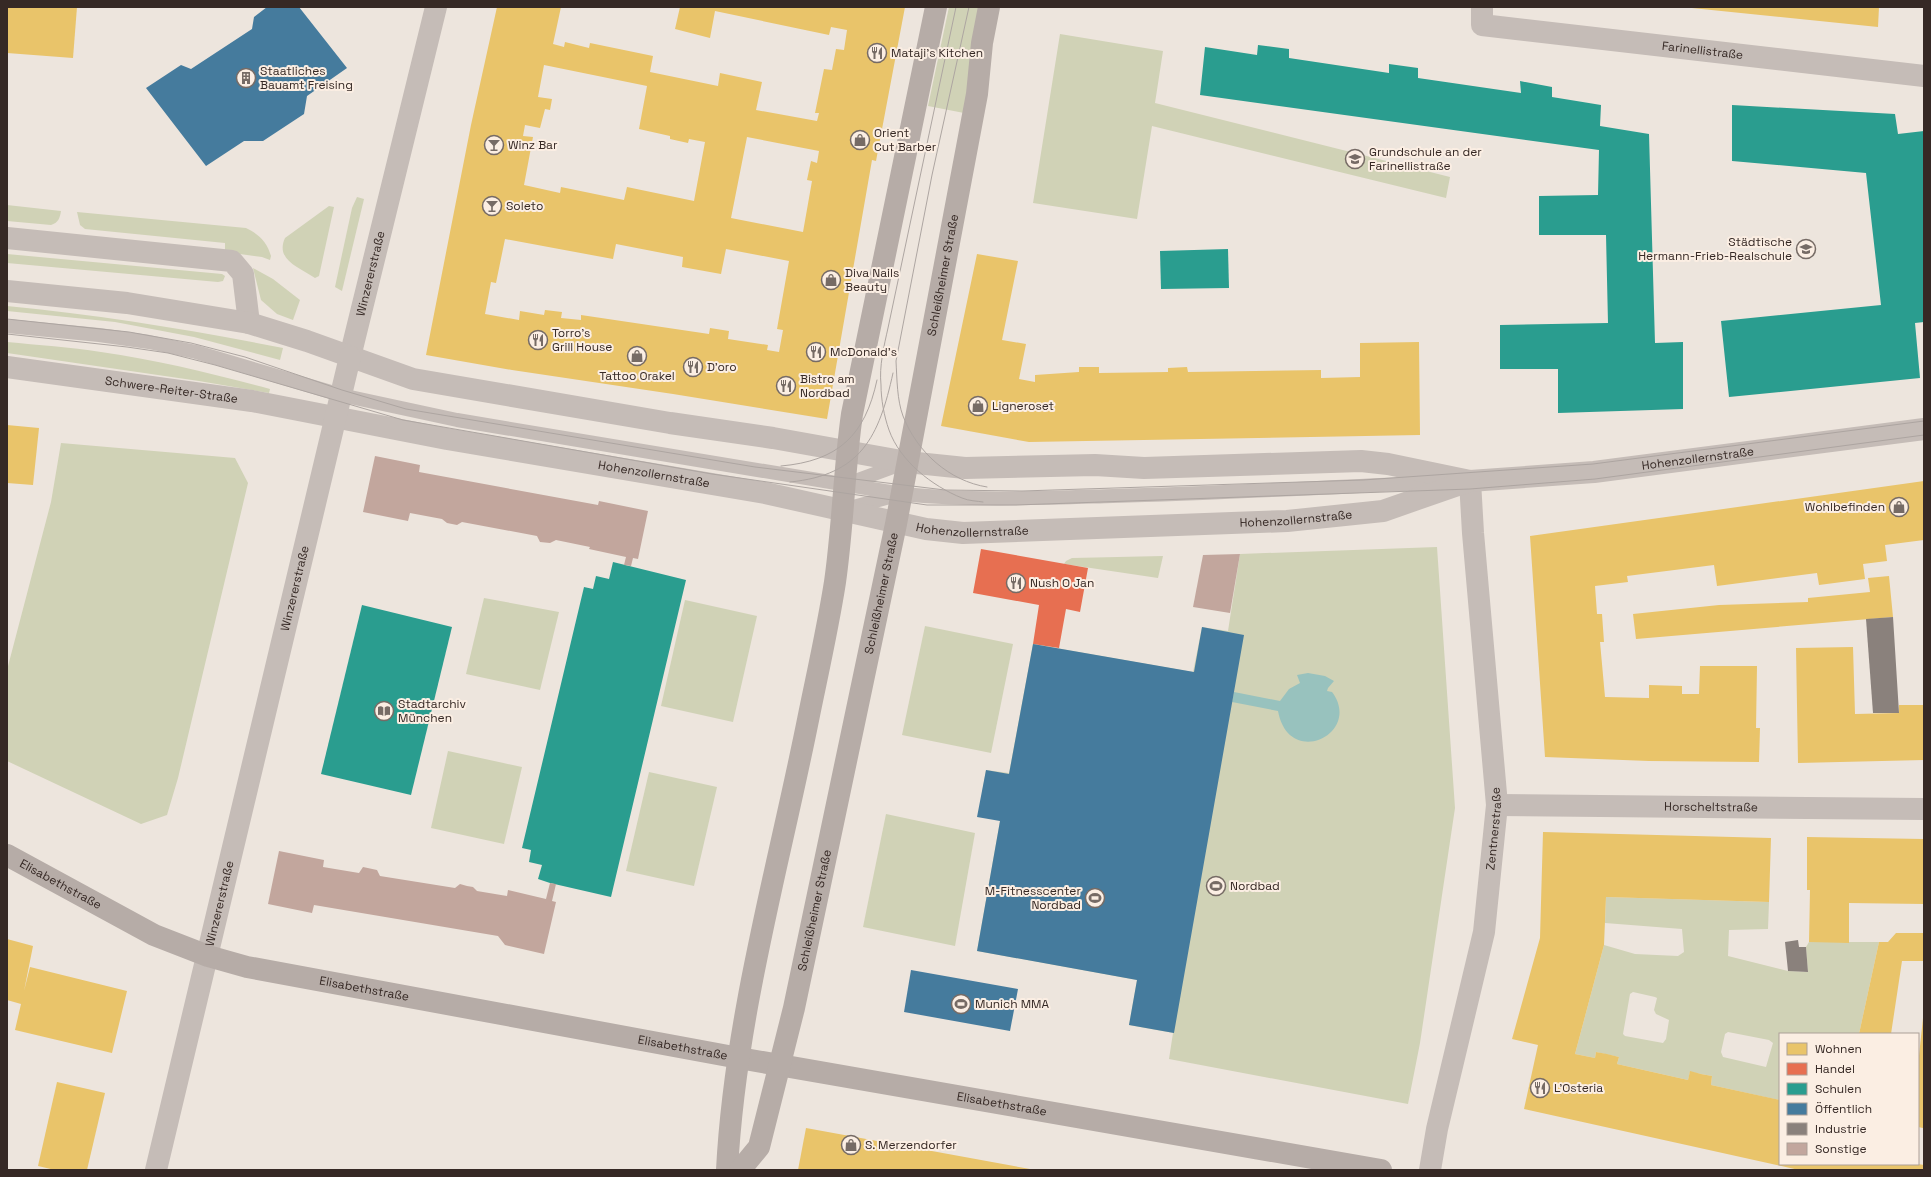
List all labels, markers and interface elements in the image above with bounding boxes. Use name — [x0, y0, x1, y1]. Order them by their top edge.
street label: Farinellistraße — [1661, 38, 1744, 63]
restaurant icon: Mataji's Kitchen — [866, 42, 888, 64]
place label: Mataji's Kitchen — [891, 45, 983, 61]
place label: Staatliches Bauamt Freising — [260, 63, 353, 93]
building icon: Staatliches Bauamt Freising — [235, 67, 257, 89]
place label: Orient Cut Barber — [874, 125, 937, 155]
shop icon: Orient Cut Barber — [849, 129, 871, 151]
bar icon: Winz Bar — [483, 134, 505, 156]
place label: Winz Bar — [508, 137, 558, 153]
place label: Grundschule an der Farinellistraße — [1369, 144, 1482, 174]
school or university icon: Grundschule an der Farinellistraße — [1344, 148, 1366, 170]
bar icon: Soleto — [481, 195, 503, 217]
place label: Soleto — [506, 198, 543, 214]
street label: Schleißheimer Straße — [924, 213, 962, 337]
street label: Winzererstraße — [352, 229, 389, 318]
place label: Städtische Hermann-Frieb-Realschule — [1638, 234, 1792, 264]
school or university icon: Städtische Hermann-Frieb-Realschule — [1795, 238, 1817, 260]
place label: Diva Nails Beauty — [845, 265, 899, 295]
shop icon: Diva Nails Beauty — [820, 269, 842, 291]
place label: Torro's Grill House — [552, 325, 612, 355]
restaurant icon: Torro's Grill House — [527, 329, 549, 351]
restaurant icon: McDonald's — [805, 341, 827, 363]
place label: McDonald's — [830, 344, 897, 360]
shop icon: Tattoo Orakel — [626, 345, 648, 367]
restaurant icon: D’oro — [682, 356, 704, 378]
place label: D’oro — [707, 359, 737, 375]
place label: Tattoo Orakel — [599, 368, 675, 384]
place label: Bistro am Nordbad — [800, 371, 855, 401]
street label: Schwere-Reiter-Straße — [104, 373, 239, 407]
restaurant icon: Bistro am Nordbad — [775, 375, 797, 397]
shop icon: Ligneroset — [967, 395, 989, 417]
place label: Ligneroset — [992, 398, 1054, 414]
street label: Hohenzollernstraße — [1641, 443, 1755, 474]
street label: Hohenzollernstraße — [597, 457, 711, 492]
shop icon: Wohlbefinden — [1888, 496, 1910, 518]
place label: Wohlbefinden — [1805, 499, 1885, 515]
street label: Hohenzollernstraße — [1239, 506, 1353, 531]
street label: Hohenzollernstraße — [914, 519, 1029, 541]
street label: Schleißheimer Straße — [861, 531, 902, 655]
street label: Winzererstraße — [277, 544, 313, 633]
restaurant icon: Nush O Jan — [1005, 572, 1027, 594]
place label: Nush O Jan — [1030, 575, 1094, 591]
place label: Stadtarchiv München — [398, 696, 466, 726]
library icon: Stadtarchiv München — [373, 700, 395, 722]
street label: Zentnerstraße — [1482, 787, 1505, 871]
street label: Horscheltstraße — [1664, 799, 1758, 815]
street label: Schleißheimer Straße — [794, 848, 835, 972]
street label: Elisabethstraße — [17, 855, 104, 913]
street label: Winzererstraße — [202, 859, 238, 948]
sports icon: Nordbad — [1205, 875, 1227, 897]
place label: Nordbad — [1230, 878, 1280, 894]
place label: M-Fitnesscenter Nordbad — [985, 883, 1081, 913]
sports icon: M-Fitnesscenter Nordbad — [1084, 887, 1106, 909]
street label: Elisabethstraße — [318, 973, 410, 1005]
sports icon: Munich MMA — [950, 993, 972, 1015]
place label: Munich MMA — [975, 996, 1049, 1012]
street label: Elisabethstraße — [637, 1031, 729, 1064]
legend — [1779, 1033, 1919, 1165]
text: Wohnen — [1815, 1041, 1862, 1057]
text: Handel — [1815, 1061, 1855, 1077]
restaurant icon: L'Osteria — [1529, 1077, 1551, 1099]
place label: L'Osteria — [1554, 1080, 1603, 1096]
text: Schulen — [1815, 1081, 1862, 1097]
street label: Elisabethstraße — [956, 1088, 1048, 1120]
text: Öffentlich — [1815, 1101, 1872, 1117]
text: Industrie — [1815, 1121, 1867, 1137]
shop icon: S. Merzendorfer — [840, 1134, 862, 1156]
place label: S. Merzendorfer — [865, 1137, 957, 1153]
text: Sonstige — [1815, 1141, 1867, 1157]

